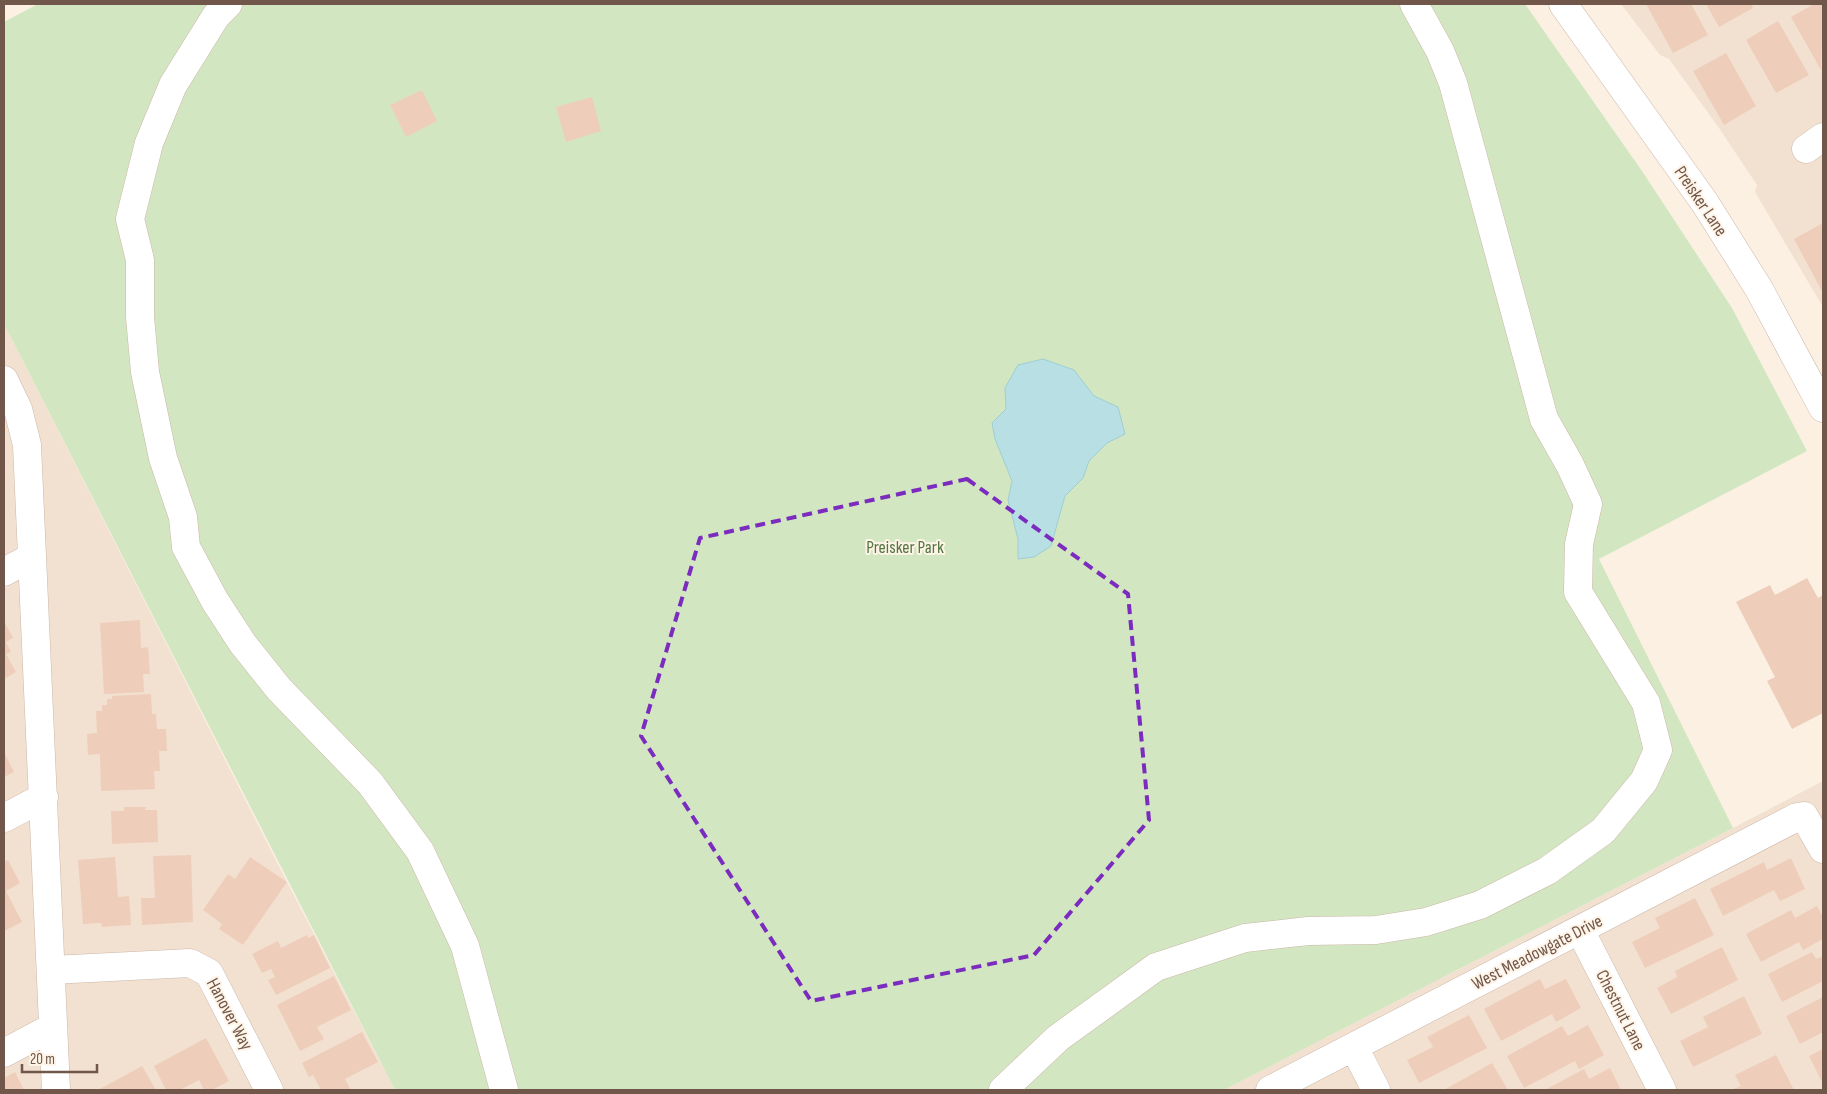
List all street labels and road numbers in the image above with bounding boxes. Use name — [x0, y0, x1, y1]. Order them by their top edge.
street label: Preisker Lane — [1670, 162, 1732, 240]
street label: West Meadowgate Drive — [1468, 910, 1606, 994]
street label: Chestnut Lane — [1591, 966, 1650, 1054]
street label: Hanover Way — [202, 975, 257, 1054]

